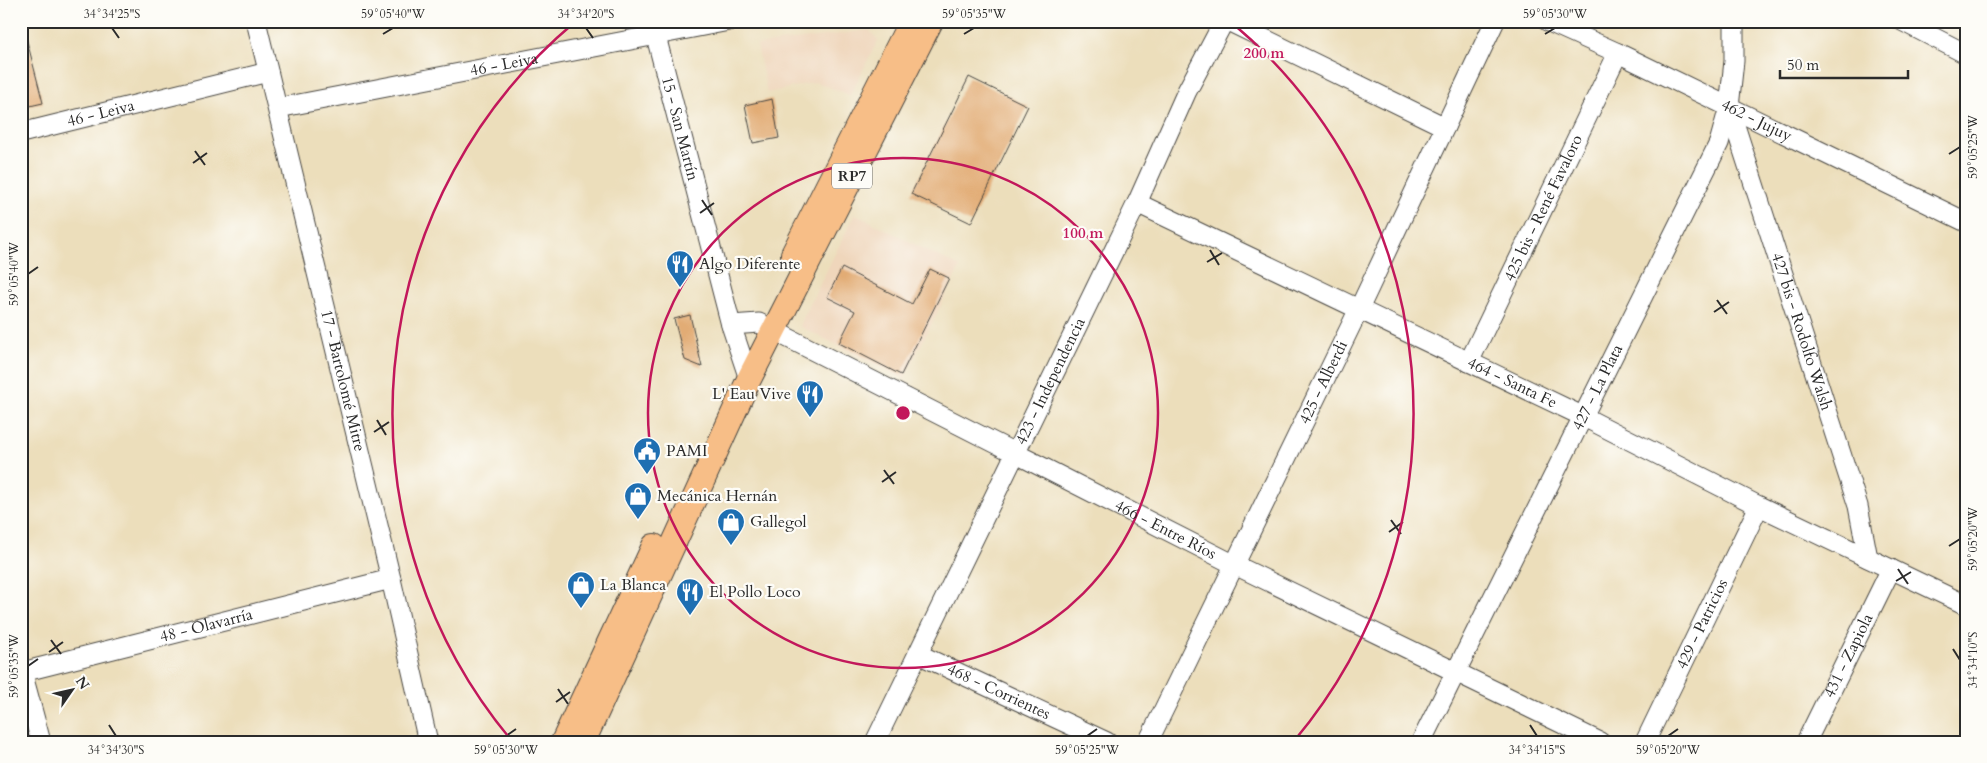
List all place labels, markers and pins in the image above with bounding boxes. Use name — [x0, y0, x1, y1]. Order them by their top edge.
restaurant icon: Algo Diferente — [665, 249, 695, 288]
place label: Algo Diferente — [699, 253, 801, 275]
restaurant icon: L' Eau Vive — [795, 379, 825, 418]
place label: L' Eau Vive — [712, 383, 791, 405]
centre of rings — [894, 404, 912, 422]
public building icon: PAMI — [632, 436, 662, 475]
place label: PAMI — [666, 440, 707, 462]
shop icon: Mecánica Hernán — [623, 481, 653, 520]
place label: Mecánica Hernán — [657, 485, 777, 507]
shop icon: Gallegol — [716, 507, 746, 546]
place label: Gallegol — [750, 511, 807, 533]
shop icon: La Blanca — [566, 570, 596, 609]
place label: La Blanca — [600, 574, 666, 596]
restaurant icon: El Pollo Loco — [675, 577, 705, 616]
place label: El Pollo Loco — [709, 581, 801, 603]

